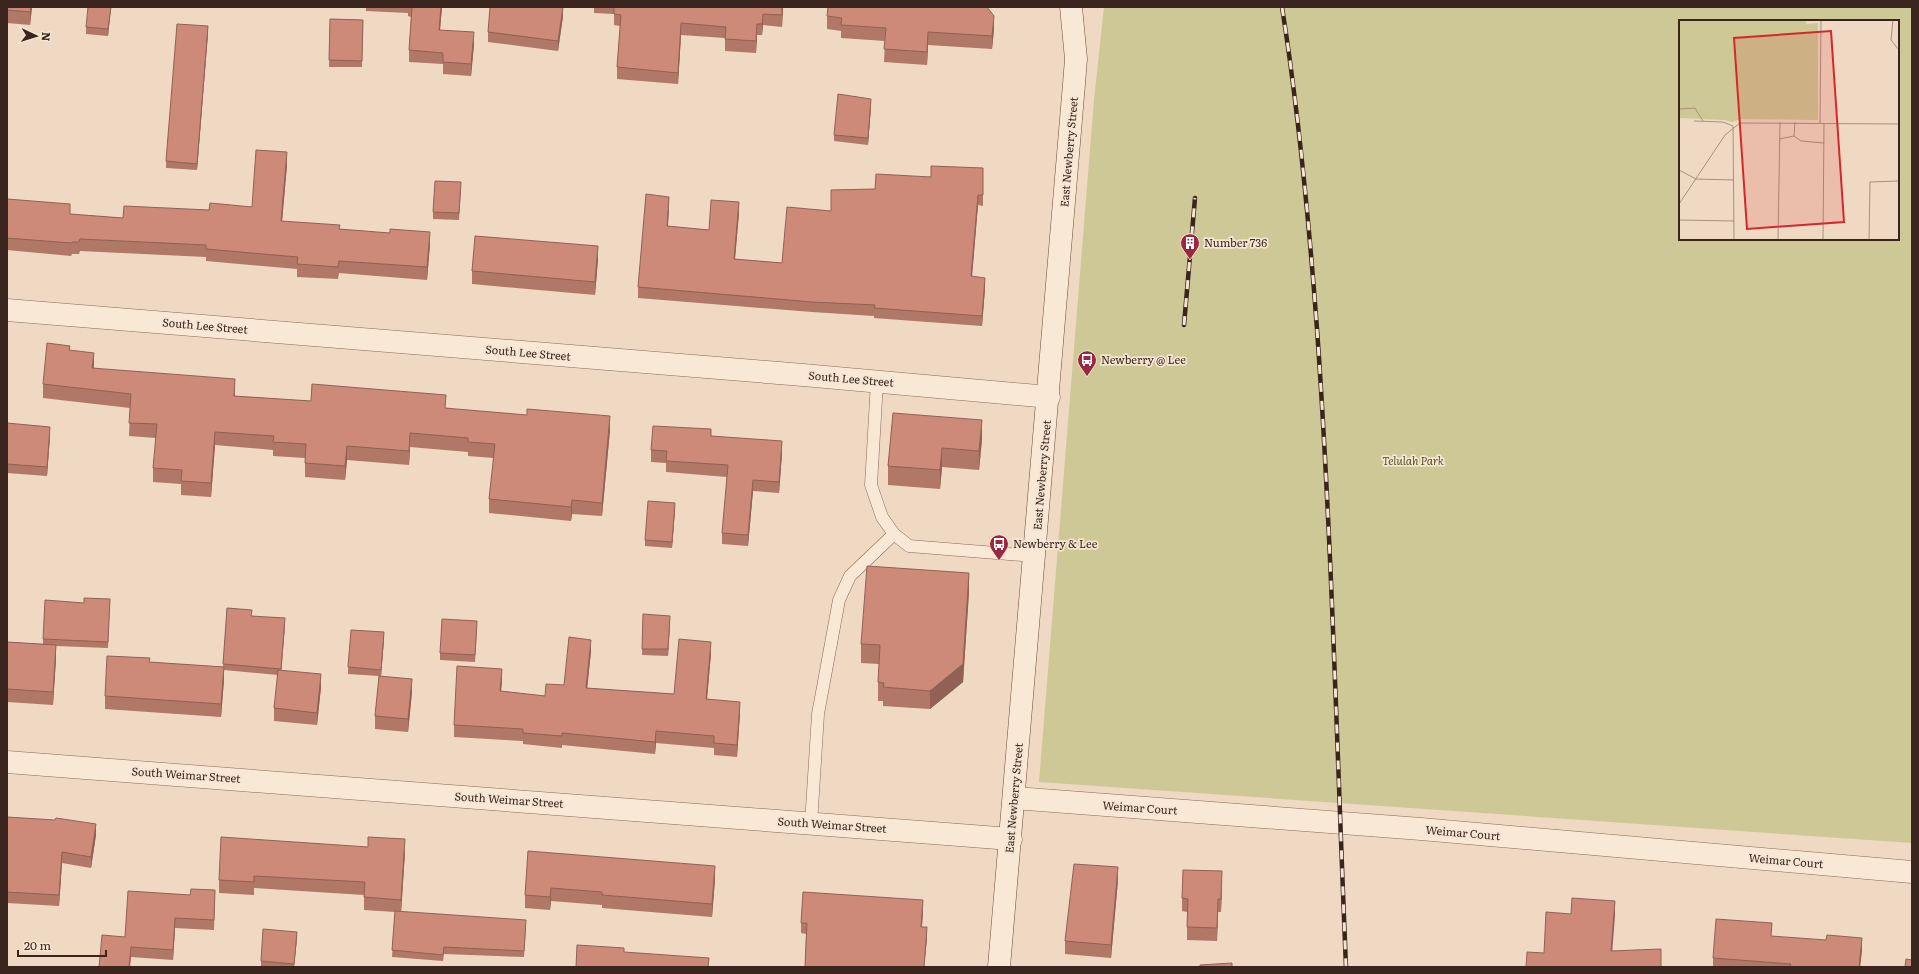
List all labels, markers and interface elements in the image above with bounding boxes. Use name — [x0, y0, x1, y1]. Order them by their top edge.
north arrow — [16, 16, 56, 56]
inset map — [1679, 20, 1899, 240]
text: N — [39, 32, 55, 42]
street label: East Newberry Street — [1055, 96, 1081, 208]
building icon: Number 736 — [1179, 232, 1201, 260]
place label: Number 736 — [1204, 234, 1267, 250]
street label: South Lee Street — [162, 313, 249, 337]
street label: South Lee Street — [485, 340, 572, 364]
bus stop icon: Newberry @ Lee — [1076, 349, 1098, 377]
place label: Newberry @ Lee — [1101, 351, 1186, 367]
street label: South Lee Street — [808, 366, 895, 390]
street label: East Newberry Street — [1028, 419, 1054, 531]
park label: Telulah Park — [1382, 452, 1444, 468]
bus stop icon: Newberry & Lee — [988, 533, 1010, 561]
place label: Newberry & Lee — [1013, 535, 1098, 551]
street label: East Newberry Street — [1000, 742, 1026, 854]
street label: South Weimar Street — [131, 762, 242, 786]
street label: South Weimar Street — [454, 787, 565, 811]
street label: Weimar Court — [1102, 796, 1179, 818]
street label: South Weimar Street — [777, 812, 888, 836]
street label: Weimar Court — [1425, 821, 1502, 843]
street label: Weimar Court — [1748, 849, 1825, 871]
scale bar — [18, 932, 106, 958]
text: 20 m — [24, 936, 51, 954]

